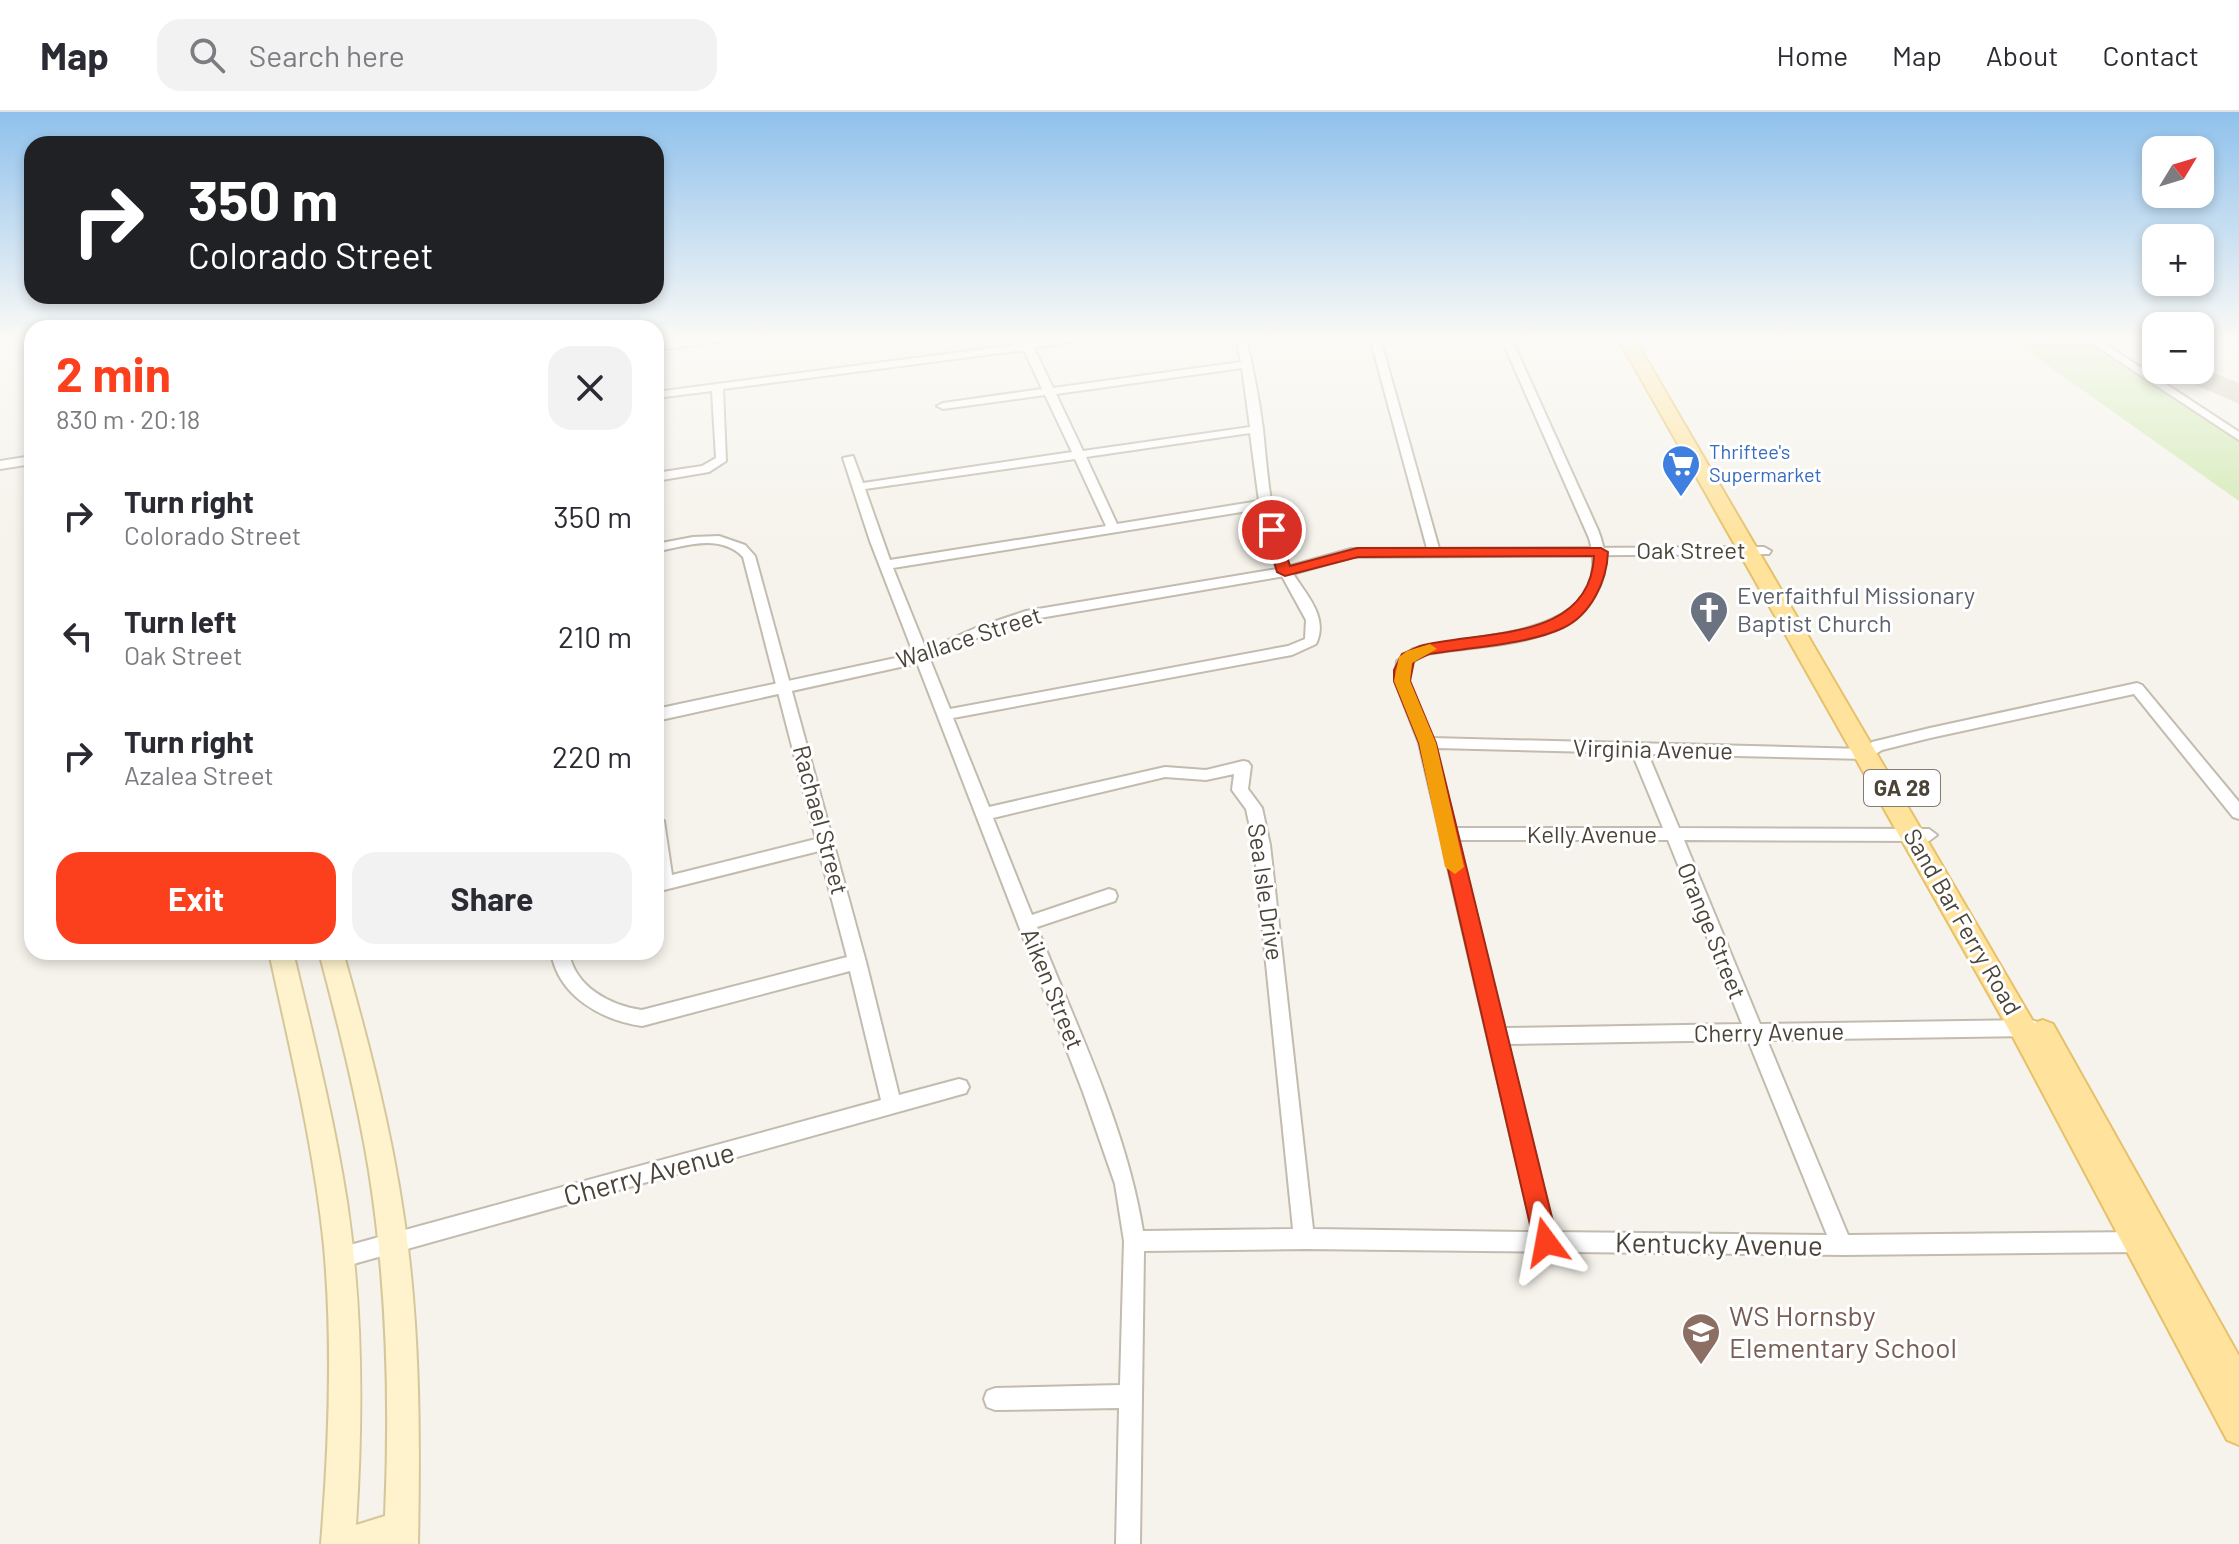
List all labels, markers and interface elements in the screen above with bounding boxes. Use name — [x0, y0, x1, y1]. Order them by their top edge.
search box — [157, 19, 717, 91]
text: Map — [40, 32, 109, 78]
icon: search — [185, 33, 229, 77]
text: Search here — [249, 37, 405, 73]
text: Home — [1777, 38, 1848, 72]
text: Map — [1892, 38, 1942, 72]
text: About — [1986, 38, 2058, 72]
text: Contact — [2102, 38, 2199, 72]
north arrow — [2142, 136, 2214, 208]
map controls — [2142, 136, 2214, 384]
text: 350 m — [188, 165, 338, 232]
icon: right — [56, 168, 160, 272]
button: + — [2142, 224, 2214, 296]
text: Colorado Street — [188, 233, 434, 276]
button: − — [2142, 312, 2214, 384]
text: 2 min — [56, 344, 171, 402]
button: close — [548, 346, 632, 430]
text: 830 m · 20:18 — [56, 403, 200, 434]
place label: Thriftee's Supermarket — [1709, 439, 1822, 486]
supermarket icon: Thriftee's Supermarket — [1660, 443, 1702, 498]
text: Turn right — [124, 483, 254, 519]
icon: right — [56, 494, 100, 538]
pin — [1238, 496, 1306, 564]
text: 350 m — [553, 498, 632, 534]
icon: arrive — [1250, 508, 1294, 552]
text: Colorado Street — [124, 519, 301, 550]
street label: Oak Street — [1636, 535, 1746, 564]
place label: Everfaithful Missionary Baptist Church — [1737, 580, 1975, 637]
church icon: Everfaithful Missionary Baptist Church — [1688, 589, 1730, 644]
street label: Wallace Street — [892, 599, 1045, 674]
text: Turn left — [124, 603, 237, 639]
icon: left — [56, 614, 100, 658]
text: 210 m — [558, 618, 632, 654]
text: Oak Street — [124, 639, 242, 670]
text: Turn right — [124, 723, 254, 759]
street label: Virginia Avenue — [1573, 733, 1733, 764]
icon: right — [56, 734, 100, 778]
text: 220 m — [552, 738, 632, 774]
street label: Rachael Street — [788, 742, 855, 897]
text: Azalea Street — [124, 759, 274, 790]
road number: GA 28 — [1864, 770, 1940, 806]
street label: Kelly Avenue — [1527, 819, 1657, 848]
street label: Sea Isle Drive — [1243, 821, 1290, 962]
street label: Sand Bar Ferry Road — [1898, 823, 2028, 1020]
button: Exit — [56, 852, 336, 944]
button: Share — [352, 852, 632, 944]
street label: Orange Street — [1672, 858, 1753, 1003]
street label: Aiken Street — [1016, 924, 1091, 1053]
street label: Cherry Avenue — [1694, 1016, 1844, 1047]
street label: Cherry Avenue — [560, 1134, 738, 1212]
position arrow — [1504, 1200, 1588, 1284]
street label: Kentucky Avenue — [1615, 1224, 1823, 1262]
place label: WS Hornsby Elementary School — [1729, 1298, 1957, 1364]
school or university icon: WS Hornsby Elementary School — [1680, 1311, 1722, 1366]

